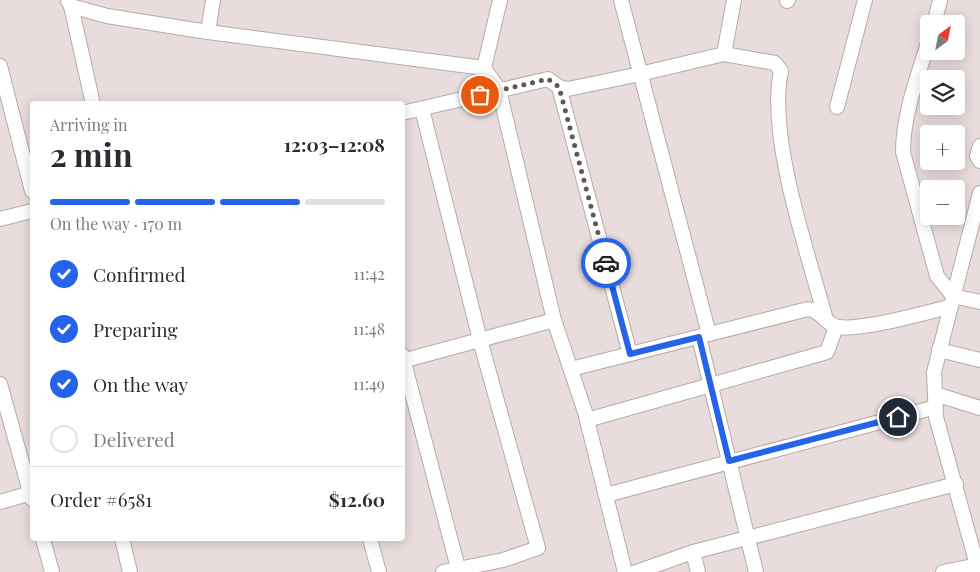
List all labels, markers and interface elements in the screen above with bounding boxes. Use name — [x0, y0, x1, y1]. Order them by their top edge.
north arrow — [920, 15, 965, 60]
map controls — [920, 15, 965, 225]
button: layers — [920, 70, 965, 115]
pin — [459, 74, 501, 116]
icon: bag — [466, 81, 494, 109]
text: Arriving in — [50, 114, 128, 135]
button: + — [920, 125, 965, 170]
text: 12:03–12:08 — [284, 131, 385, 157]
text: 2 min — [50, 132, 133, 175]
button: − — [920, 180, 965, 225]
text: On the way · 170 m — [50, 213, 182, 234]
courier — [581, 238, 631, 288]
icon: car — [592, 249, 620, 277]
icon: check — [50, 260, 78, 288]
text: Confirmed — [93, 261, 186, 287]
text: 11:42 — [353, 263, 385, 284]
icon: check — [50, 315, 78, 343]
text: Preparing — [93, 316, 178, 342]
text: 11:48 — [353, 318, 385, 339]
icon: check — [50, 370, 78, 398]
text: On the way — [93, 371, 188, 397]
text: 11:49 — [353, 373, 385, 394]
pin — [877, 396, 919, 438]
icon: home — [884, 403, 912, 431]
text: Delivered — [93, 426, 175, 452]
text: Order #6581 — [50, 486, 152, 512]
text: $12.60 — [329, 486, 385, 512]

